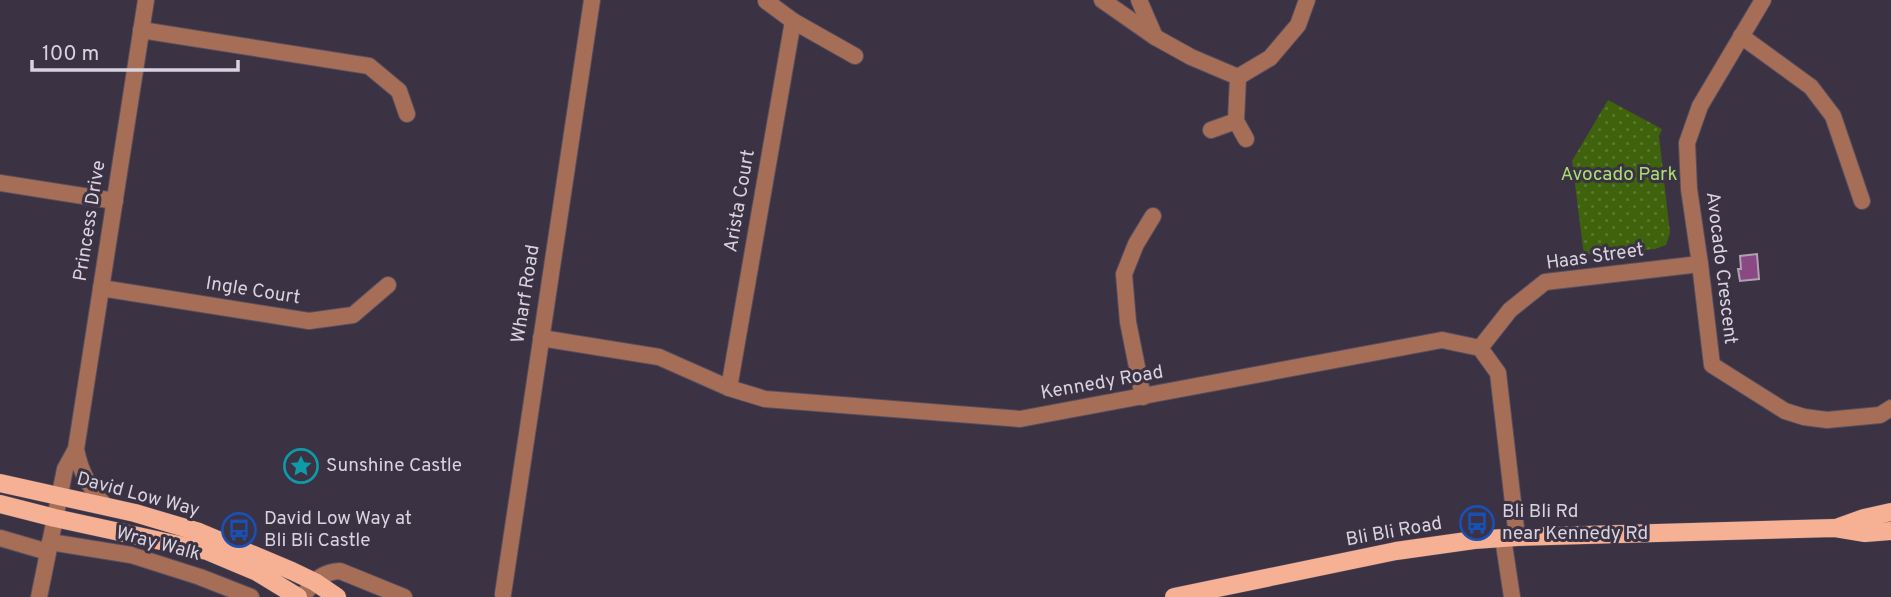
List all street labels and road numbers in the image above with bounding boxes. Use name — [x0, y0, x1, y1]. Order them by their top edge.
street label: Arista Court — [719, 148, 761, 254]
street label: Princess Drive — [69, 159, 111, 283]
street label: Avocado Crescent — [1700, 190, 1742, 346]
street label: Haas Street — [1545, 238, 1645, 276]
street label: Wharf Road — [506, 243, 546, 345]
street label: Ingle Court — [204, 272, 302, 310]
street label: Kennedy Road — [1039, 360, 1165, 406]
street label: David Low Way — [74, 467, 202, 523]
street label: Bli Bli Road — [1344, 512, 1444, 552]
street label: Wray Walk — [113, 521, 203, 567]

